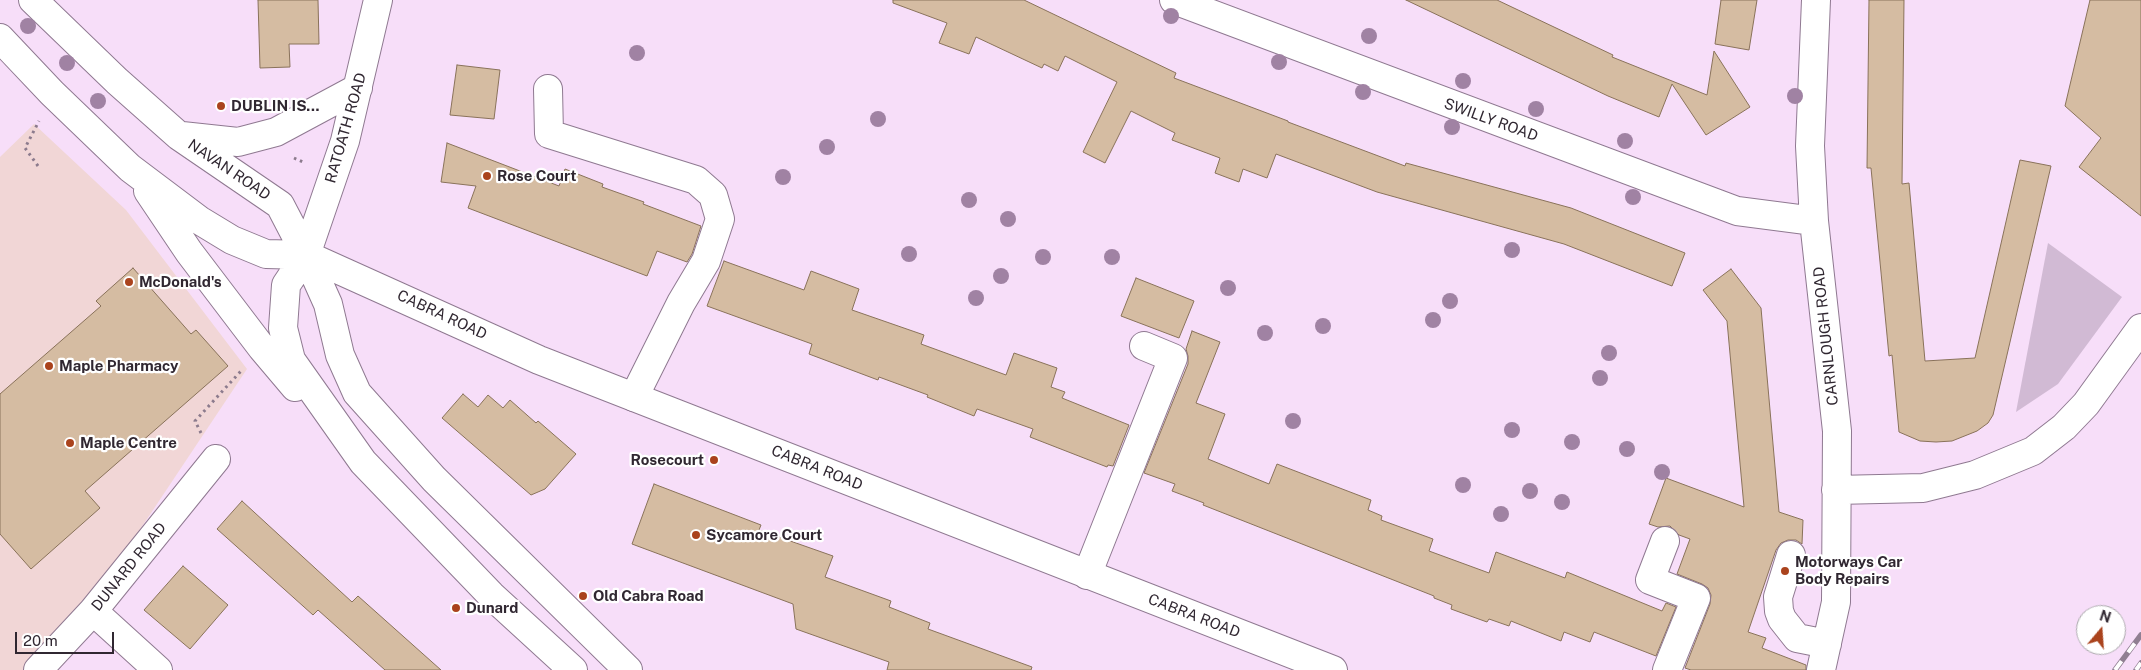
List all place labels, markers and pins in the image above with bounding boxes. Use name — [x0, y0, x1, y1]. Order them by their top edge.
place label: DUBLIN IS... — [231, 97, 320, 115]
marker: DUBLIN IS... — [215, 100, 227, 112]
place label: Rose Court — [497, 167, 576, 185]
marker: Rose Court — [481, 170, 493, 182]
place label: McDonald's — [139, 273, 222, 291]
marker: McDonald's — [123, 276, 135, 288]
place label: Maple Pharmacy — [59, 357, 178, 375]
marker: Maple Pharmacy — [43, 360, 55, 372]
place label: Maple Centre — [80, 434, 177, 452]
marker: Maple Centre — [64, 437, 76, 449]
place label: Rosecourt — [631, 451, 704, 469]
marker: Rosecourt — [708, 454, 720, 466]
place label: Sycamore Court — [706, 526, 822, 544]
marker: Sycamore Court — [690, 529, 702, 541]
place label: Motorways Car Body Repairs — [1795, 553, 1902, 588]
marker: Motorways Car Body Repairs — [1779, 565, 1791, 577]
place label: Old Cabra Road — [593, 587, 704, 605]
marker: Old Cabra Road — [577, 590, 589, 602]
place label: Dunard — [466, 599, 518, 617]
marker: Dunard — [450, 602, 462, 614]

